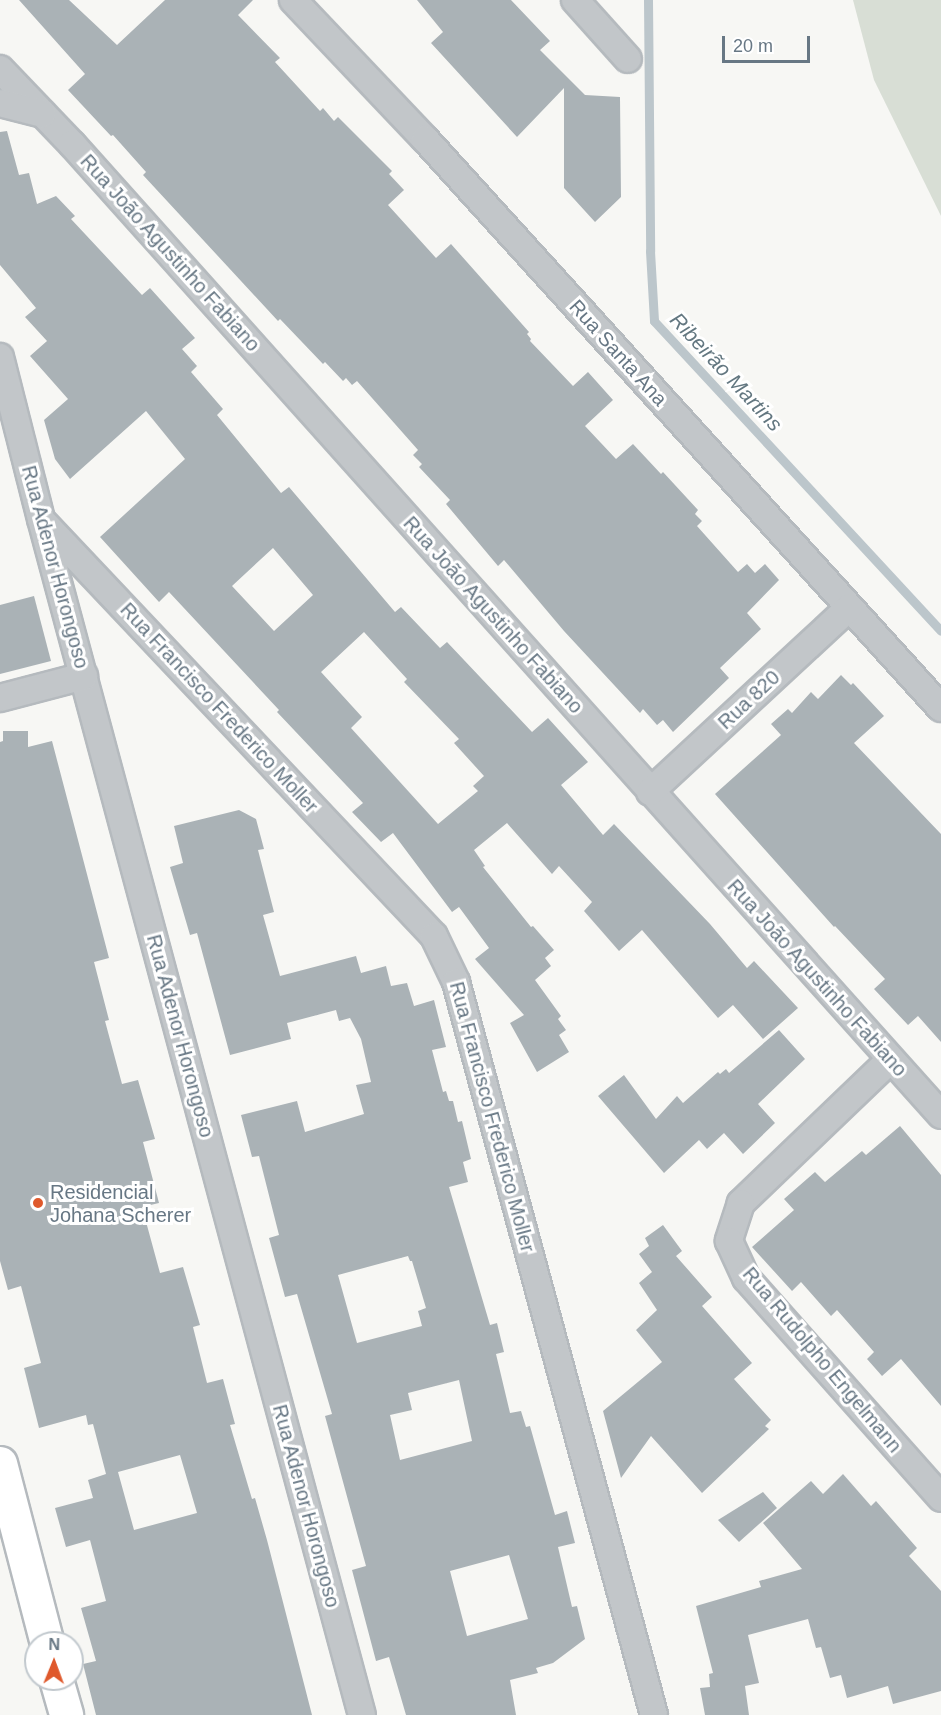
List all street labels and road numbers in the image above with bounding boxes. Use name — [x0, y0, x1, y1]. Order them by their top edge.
street label: Rua João Agustinho Fabiano — [75, 149, 265, 357]
street label: Rua Santa Ana — [564, 295, 672, 411]
street label: Rua Adenor Horongoso — [16, 462, 94, 672]
street label: Rua João Agustinho Fabiano — [398, 511, 588, 719]
street label: Rua Francisco Frederico Moller — [115, 598, 323, 818]
street label: Rua 820 — [713, 665, 785, 735]
street label: Rua João Agustinho Fabiano — [722, 874, 912, 1082]
street label: Rua Adenor Horongoso — [141, 931, 219, 1141]
street label: Rua Francisco Frederico Moller — [444, 979, 540, 1255]
street label: Rua Rudolpho Engelmann — [737, 1262, 907, 1458]
street label: Rua Adenor Horongoso — [267, 1401, 345, 1611]

